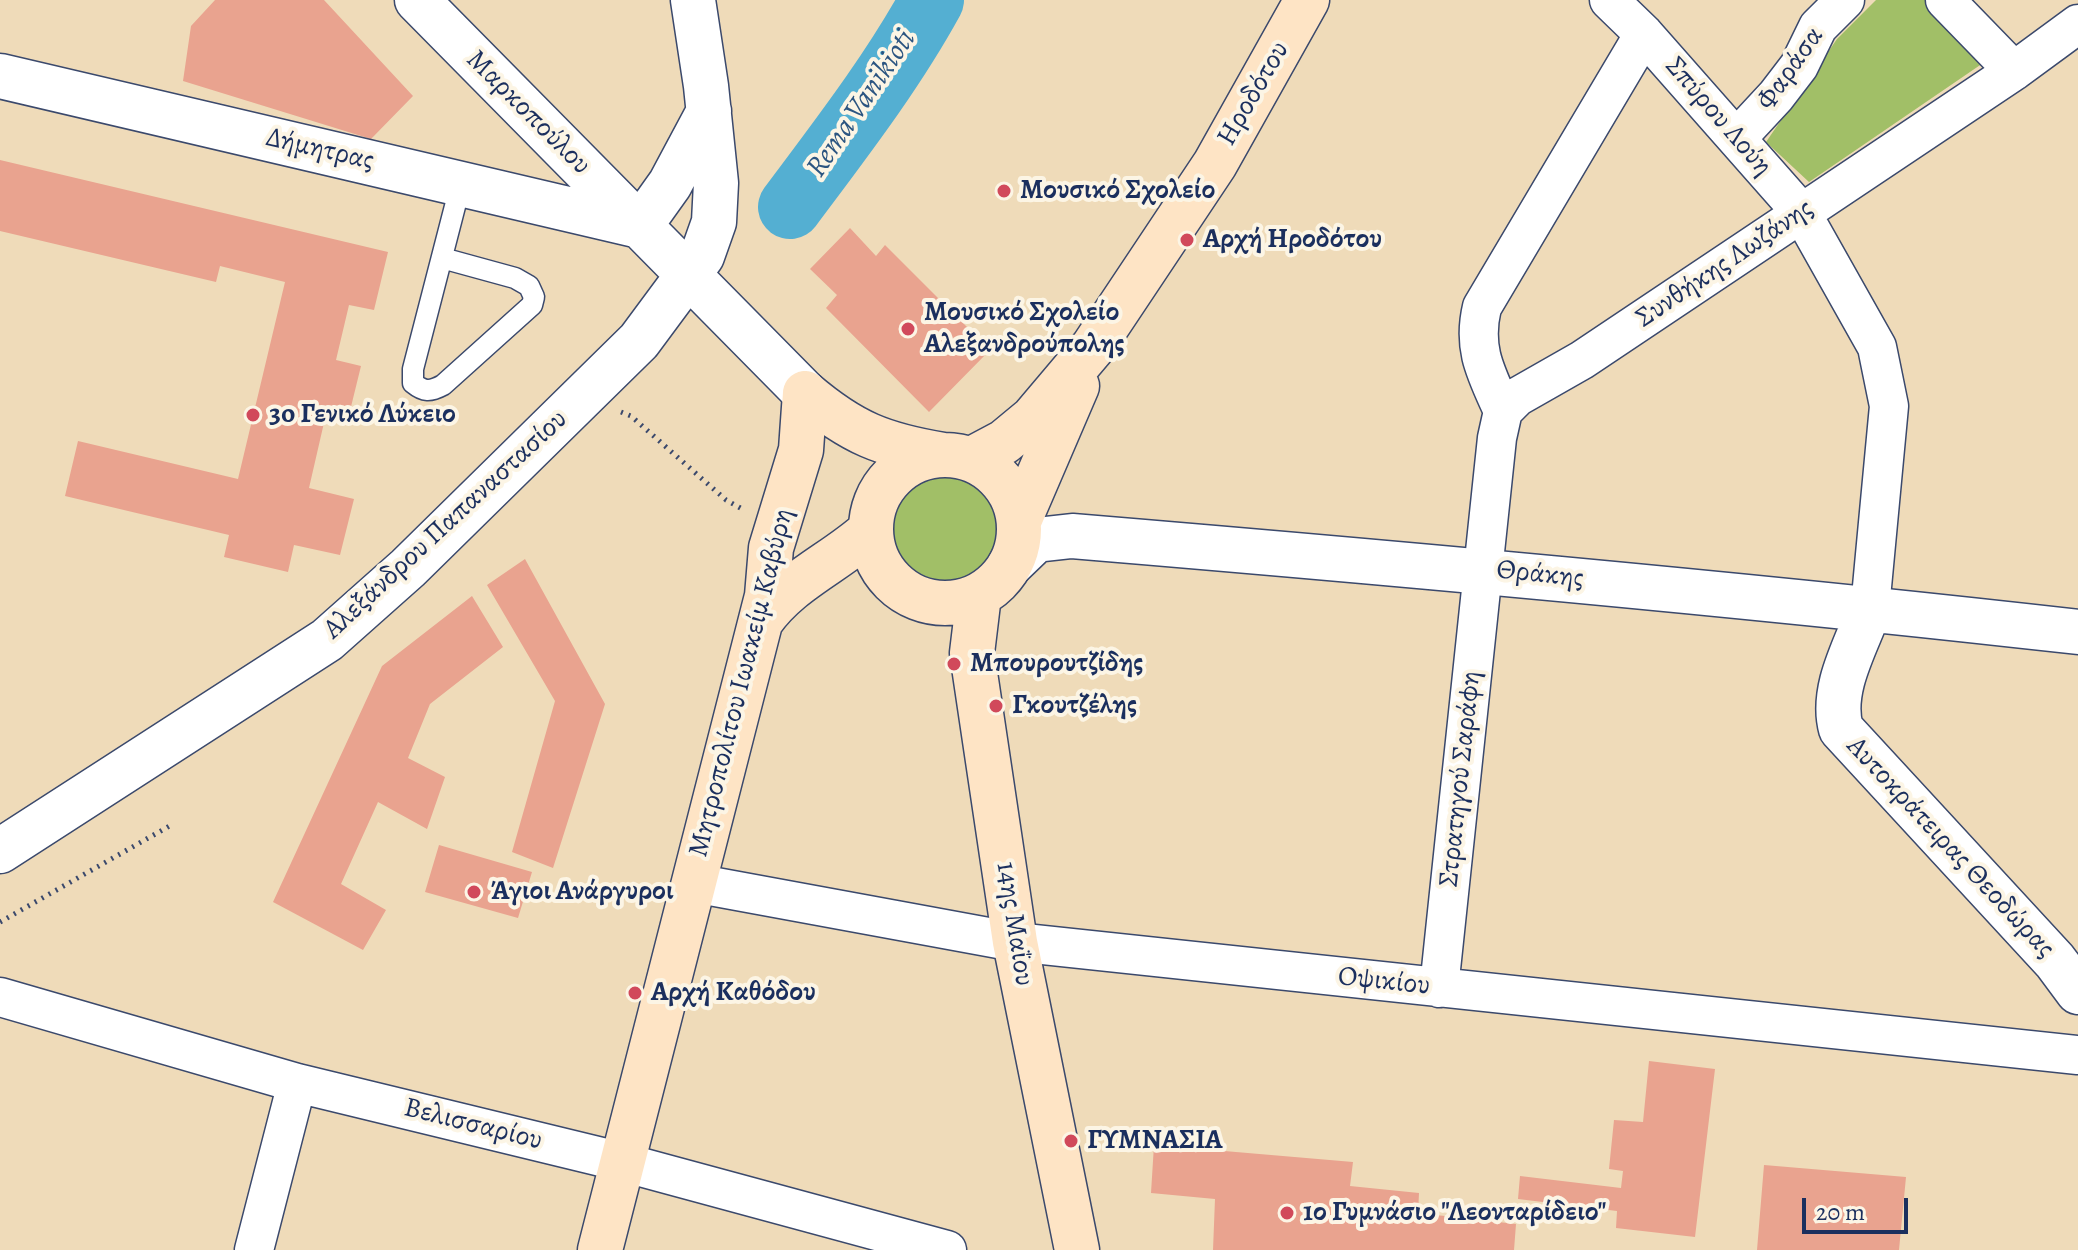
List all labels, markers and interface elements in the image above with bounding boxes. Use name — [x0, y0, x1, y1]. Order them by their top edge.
street label: Φαράσα — [1750, 21, 1832, 117]
water label: Rema Vanikioti — [799, 23, 925, 185]
street label: Ηροδότου — [1211, 36, 1297, 152]
street label: Μαρκοπούλου — [459, 44, 597, 182]
street label: Σπύρου Λούη — [1657, 51, 1779, 183]
street label: Δήμητρας — [263, 121, 377, 179]
place label: Μουσικό Σχολείο — [1020, 174, 1215, 208]
marker: Μουσικό Σχολείο — [995, 182, 1013, 200]
street label: Συνθήκης Λωζάνης — [1630, 192, 1820, 336]
place label: Αρχή Ηροδότου — [1203, 223, 1382, 257]
marker: Αρχή Ηροδότου — [1178, 231, 1196, 249]
place label: Μουσικό Σχολείο Αλεξανδρούπολης — [924, 296, 1125, 362]
marker: Μουσικό Σχολείο Αλεξανδρούπολης — [899, 320, 917, 338]
place label: 3o Γενικό Λύκειο — [269, 398, 456, 432]
street label: Αλεξάνδρου Παπαναστασίου — [317, 403, 575, 647]
marker: 3o Γενικό Λύκειο — [244, 406, 262, 424]
street label: Μητροπολίτου Ιωακείμ Καβύρη — [682, 505, 802, 861]
street label: Θράκης — [1495, 554, 1585, 596]
place label: Μπουρουτζίδης — [970, 647, 1144, 681]
marker: Μπουρουτζίδης — [945, 655, 963, 673]
street label: Στρατηγού Σαράφη — [1433, 669, 1489, 889]
place label: Γκουτζέλης — [1012, 689, 1137, 723]
marker: Γκουτζέλης — [987, 697, 1005, 715]
street label: Αυτοκράτειρας Θεοδώρας — [1839, 730, 2061, 966]
street label: 14ης Μαΐου — [988, 860, 1040, 988]
place label: Άγιοι Ανάργυροι — [490, 875, 674, 909]
marker: Άγιοι Ανάργυροι — [465, 883, 483, 901]
street label: Οψικίου — [1336, 960, 1432, 1004]
place label: Αρχή Καθόδου — [651, 976, 816, 1010]
marker: Αρχή Καθόδου — [626, 984, 644, 1002]
street label: Βελισσαρίου — [400, 1092, 546, 1158]
place label: ΓΥΜΝΑΣΙΑ — [1087, 1124, 1223, 1158]
marker: ΓΥΜΝΑΣΙΑ — [1062, 1132, 1080, 1150]
scale bar — [1806, 1182, 1912, 1232]
place label: 1ο Γυμνάσιο "Λεονταρίδειο" — [1303, 1196, 1606, 1230]
text: 20 m — [1816, 1196, 1865, 1228]
marker: 1ο Γυμνάσιο "Λεονταρίδειο" — [1278, 1204, 1296, 1222]

